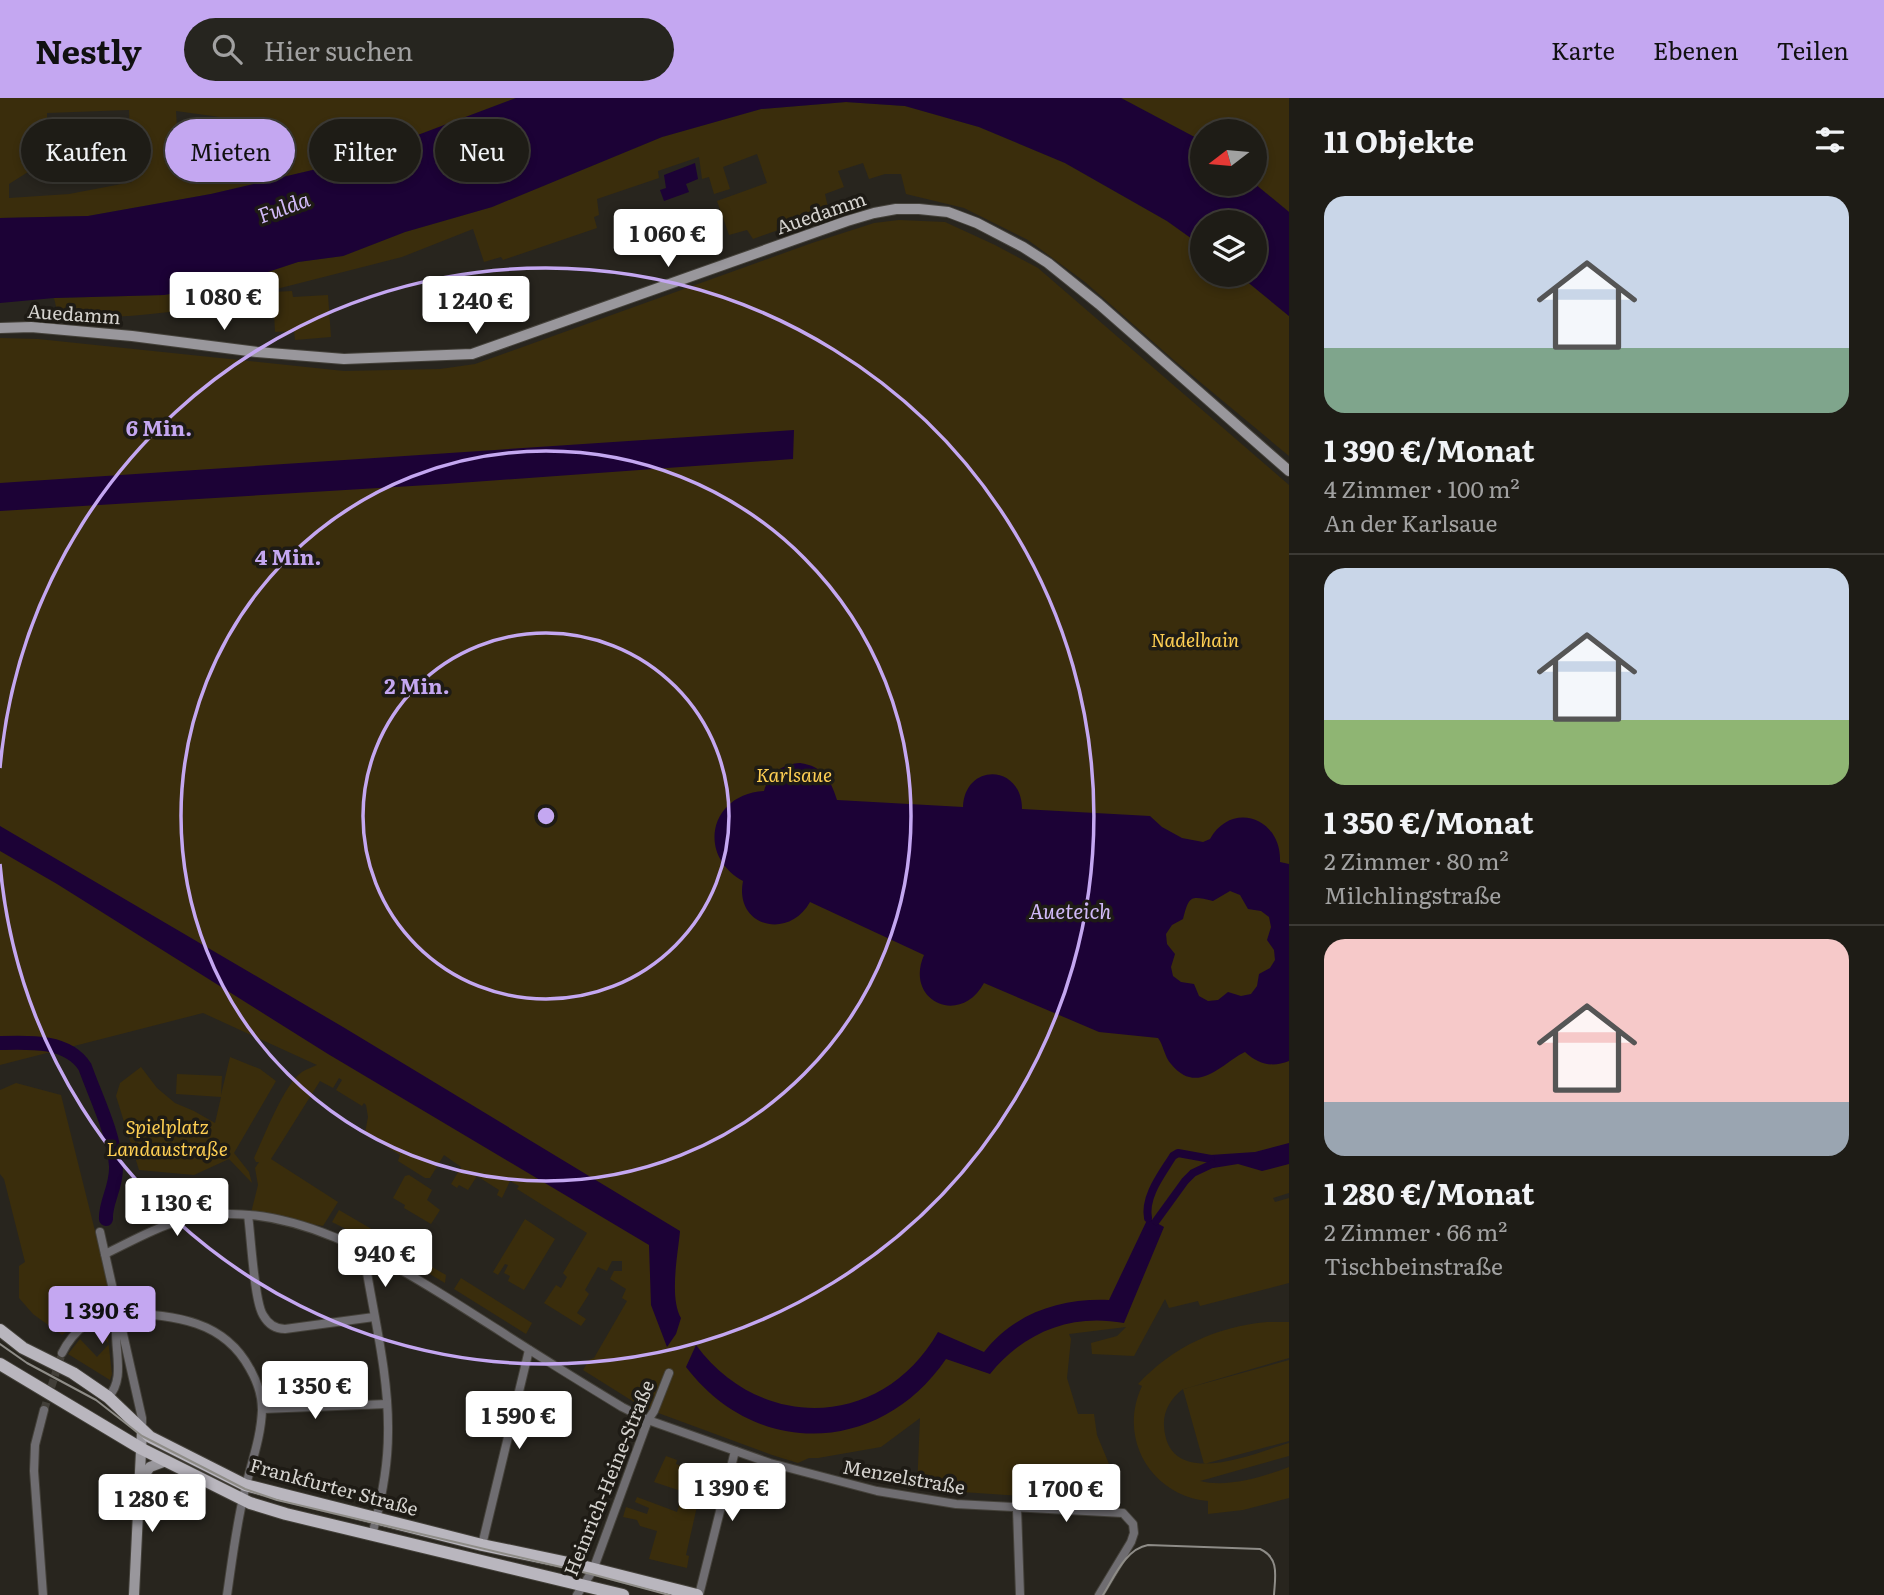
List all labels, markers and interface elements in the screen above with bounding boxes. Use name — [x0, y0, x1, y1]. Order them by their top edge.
search box — [184, 18, 674, 81]
text: Nestly — [35, 25, 142, 74]
icon: search — [208, 30, 246, 68]
text: Hier suchen — [264, 30, 413, 69]
text: Karte — [1551, 32, 1615, 67]
text: Ebenen — [1653, 32, 1739, 67]
text: Teilen — [1777, 32, 1849, 67]
text: 11 Objekte — [1324, 118, 1474, 162]
chip: Kaufen — [21, 119, 151, 182]
chip: Mieten — [165, 119, 295, 182]
chip: Filter — [309, 119, 421, 182]
chip: Neu — [435, 119, 529, 182]
north arrow — [1190, 119, 1267, 196]
map controls — [1190, 119, 1267, 287]
icon: filters — [1811, 121, 1849, 159]
water label: Fulda — [253, 182, 314, 229]
street label: Auedamm — [772, 184, 869, 241]
pin: 1 060 € — [603, 209, 733, 269]
button: layers — [1190, 210, 1267, 287]
text: 1 060 € — [630, 215, 706, 249]
icon: home — [1524, 242, 1650, 368]
pin: 1 080 € — [159, 272, 289, 332]
pin: 1 240 € — [411, 276, 541, 336]
text: 1 080 € — [186, 278, 262, 312]
text: 1 240 € — [438, 282, 514, 316]
street label: Auedamm — [26, 296, 122, 330]
text: 6 Min. — [126, 411, 192, 442]
text: 1 390 €/Monat — [1324, 427, 1535, 471]
text: 4 Zimmer · 100 m² — [1324, 471, 1520, 505]
text: An der Karlsaue — [1324, 505, 1497, 539]
text: 4 Min. — [255, 540, 321, 571]
icon: home — [1524, 614, 1650, 740]
park label: Nadelhain — [1151, 625, 1240, 653]
text: 2 Min. — [384, 669, 450, 700]
park label: Karlsaue — [756, 760, 832, 788]
text: 1 350 €/Monat — [1324, 799, 1534, 843]
centre of rings — [534, 804, 558, 828]
text: 2 Zimmer · 80 m² — [1324, 843, 1509, 877]
text: Milchlingstraße — [1324, 877, 1501, 911]
water label: Aueteich — [1029, 894, 1112, 925]
icon: home — [1524, 985, 1650, 1111]
park label: Spielplatz Landaustraße — [106, 1112, 228, 1162]
text: 1 280 €/Monat — [1324, 1170, 1535, 1214]
pin: 1 130 € — [112, 1178, 242, 1238]
text: 1 130 € — [141, 1184, 213, 1218]
text: 2 Zimmer · 66 m² — [1324, 1214, 1507, 1248]
pin: 940 € — [336, 1230, 434, 1289]
text: 940 € — [354, 1235, 416, 1269]
text: Tischbeinstraße — [1324, 1248, 1503, 1282]
pin: 1 390 € — [37, 1286, 167, 1346]
text: 1 390 € — [65, 1292, 139, 1326]
pin: 1 350 € — [250, 1362, 380, 1421]
text: 1 350 € — [278, 1367, 352, 1401]
street label: Heinrich-Heine-Straße — [556, 1375, 660, 1580]
pin: 1 590 € — [454, 1392, 584, 1451]
text: 1 590 € — [482, 1397, 556, 1431]
street label: Frankfurter Straße — [247, 1450, 422, 1522]
street label: Menzelstraße — [841, 1451, 968, 1501]
pin: 1 390 € — [667, 1464, 797, 1523]
pin: 1 700 € — [1001, 1464, 1131, 1524]
text: 1 390 € — [695, 1469, 769, 1503]
text: 1 700 € — [1028, 1470, 1104, 1504]
pin: 1 280 € — [87, 1474, 217, 1534]
text: 1 280 € — [115, 1480, 189, 1514]

